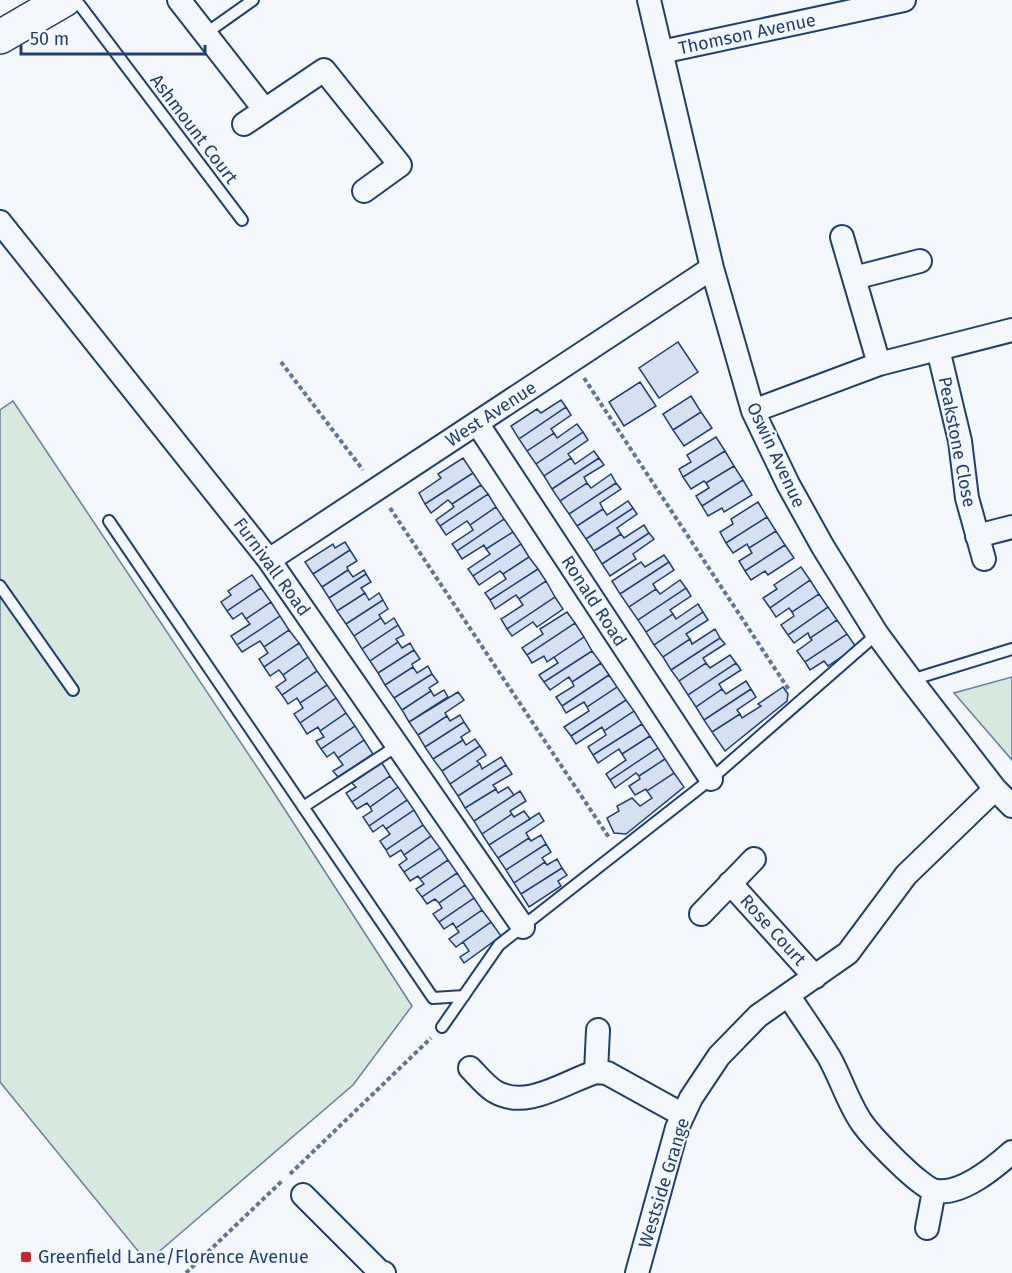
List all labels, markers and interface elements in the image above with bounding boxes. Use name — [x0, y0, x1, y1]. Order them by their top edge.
street label: Thomson Avenue — [676, 9, 818, 59]
scale bar — [21, 18, 206, 56]
text: 50 m — [30, 28, 69, 50]
street label: Ashmount Court — [146, 70, 243, 189]
street label: Peakstone Close — [934, 375, 980, 509]
street label: West Avenue — [441, 376, 541, 452]
street label: Oswin Avenue — [742, 399, 810, 511]
street label: Furnivall Road — [229, 514, 315, 620]
street label: Ronald Road — [557, 552, 631, 650]
street label: Rose Court — [735, 890, 811, 971]
street label: Westside Grange — [634, 1115, 694, 1251]
place label: Greenfield Lane/Florence Avenue — [38, 1246, 309, 1268]
marker: Greenfield Lane/Florence Avenue — [19, 1250, 33, 1264]

